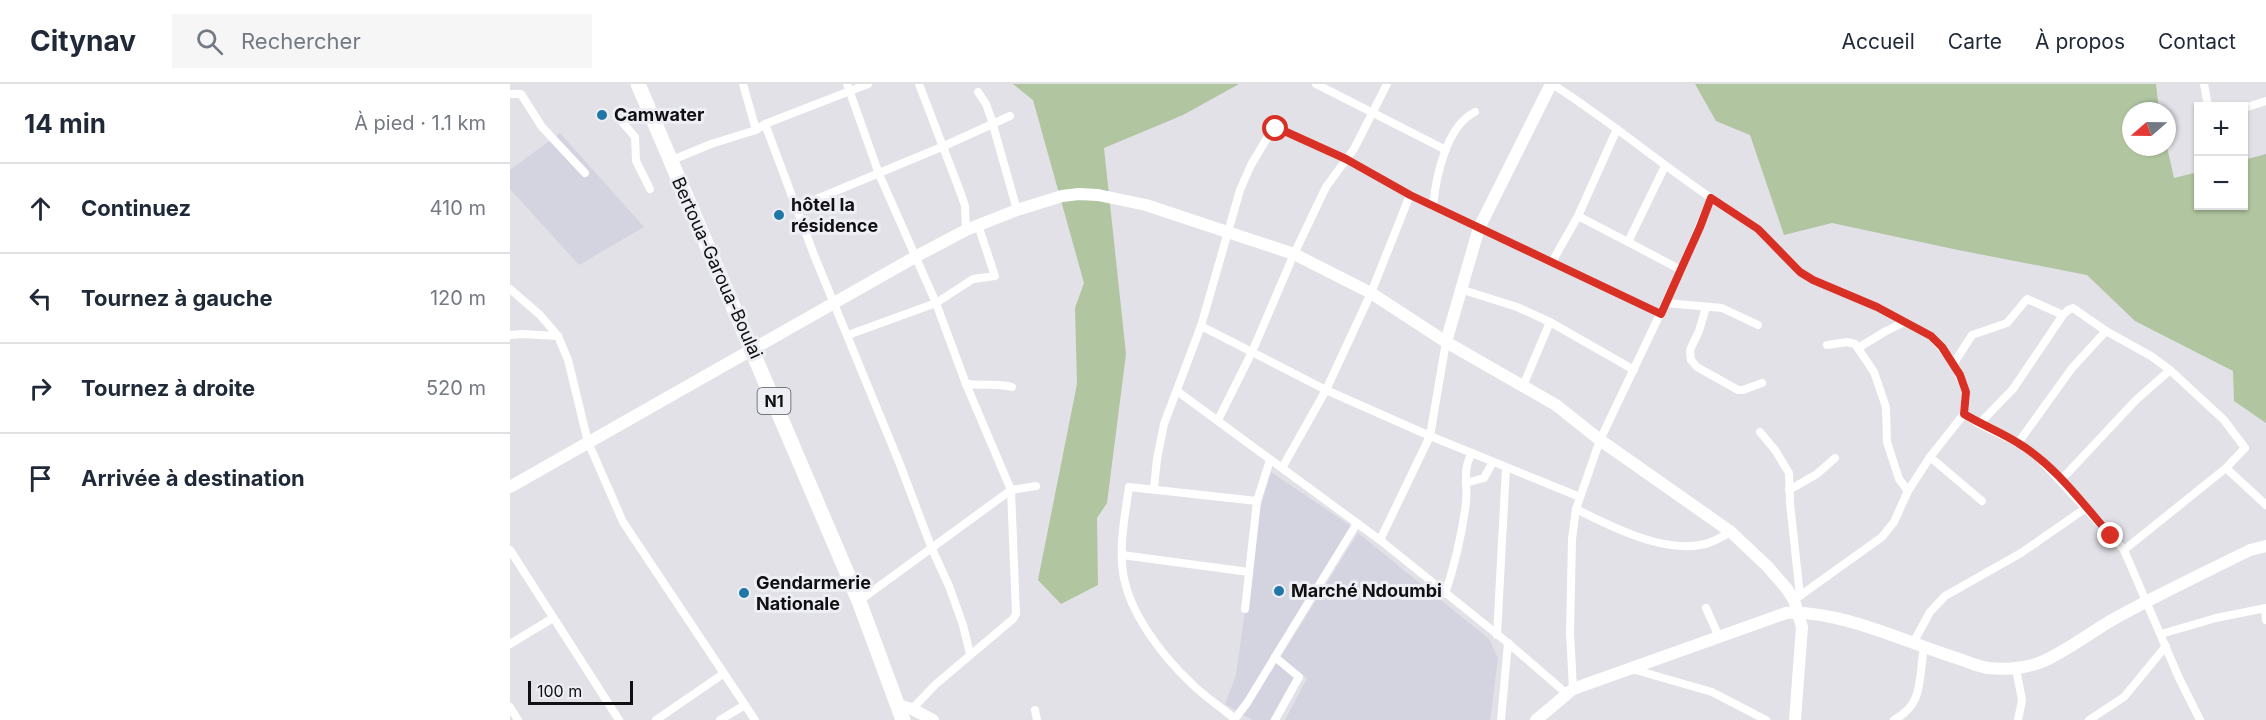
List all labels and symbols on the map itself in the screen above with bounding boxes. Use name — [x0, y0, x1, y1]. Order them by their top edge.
north arrow — [2122, 102, 2176, 156]
place label: Camwater — [614, 104, 704, 125]
marker: Camwater — [595, 108, 609, 122]
route start — [1262, 115, 1288, 141]
street label: Bertoua-Garoua-Boulai — [668, 174, 767, 362]
place label: hôtel la résidence — [791, 194, 878, 236]
marker: hôtel la résidence — [772, 208, 786, 222]
road number: N1 — [758, 388, 790, 414]
route end — [2097, 522, 2123, 548]
place label: Gendarmerie Nationale — [756, 572, 871, 614]
place label: Marché Ndoumbi — [1291, 580, 1442, 601]
marker: Marché Ndoumbi — [1272, 584, 1286, 598]
marker: Gendarmerie Nationale — [737, 586, 751, 600]
scale bar — [528, 678, 633, 706]

